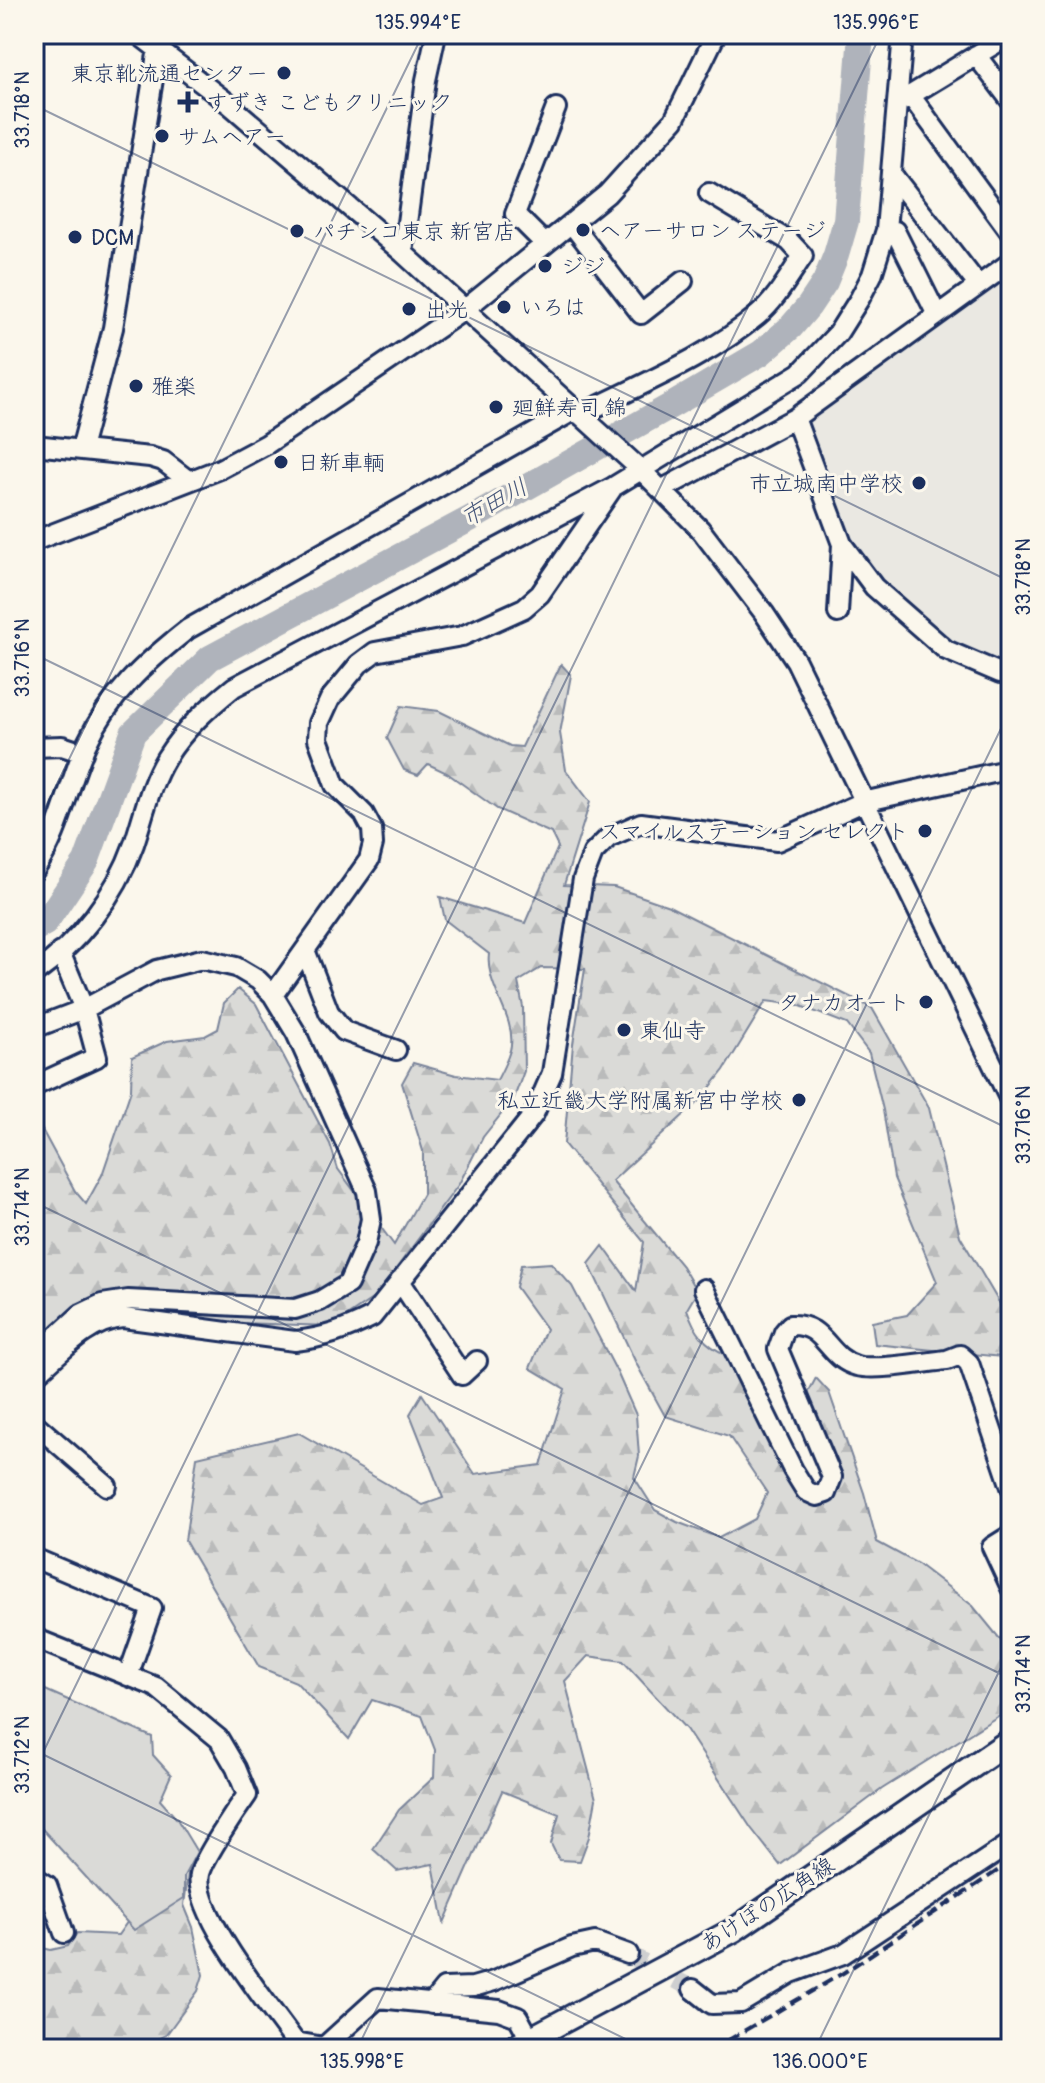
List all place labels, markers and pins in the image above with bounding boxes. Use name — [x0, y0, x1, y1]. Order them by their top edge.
place label: 東京靴流通センター — [71, 60, 268, 88]
marker: 東京靴流通センター — [275, 64, 293, 82]
place label: すずき こどもクリニック — [206, 89, 453, 117]
marker: すずき こどもクリニック — [177, 91, 199, 113]
place label: サムヘアー — [178, 123, 286, 151]
marker: サムヘアー — [153, 127, 171, 145]
place label: ヘアーサロン ステージ — [599, 217, 826, 245]
place label: パチンコ東京 新宮店 — [313, 218, 516, 246]
marker: ヘアーサロン ステージ — [574, 221, 592, 239]
marker: パチンコ東京 新宮店 — [288, 222, 306, 240]
place label: DCM — [91, 224, 134, 252]
marker: DCM — [66, 228, 84, 246]
place label: ジジ — [561, 253, 605, 281]
marker: ジジ — [536, 257, 554, 275]
place label: いろは — [520, 294, 586, 322]
place label: 出光 — [425, 296, 469, 324]
marker: いろは — [495, 298, 513, 316]
marker: 出光 — [400, 300, 418, 318]
place label: 雅楽 — [152, 373, 196, 401]
marker: 雅楽 — [127, 377, 145, 395]
place label: 廻鮮寿司 錦 — [512, 394, 627, 422]
marker: 廻鮮寿司 錦 — [487, 398, 505, 416]
place label: 日新車輌 — [297, 449, 385, 477]
marker: 日新車輌 — [272, 453, 290, 471]
place label: 市立城南中学校 — [749, 470, 903, 498]
marker: 市立城南中学校 — [910, 474, 928, 492]
place label: スマイルステーション セレクト — [599, 818, 909, 846]
marker: スマイルステーション セレクト — [916, 822, 934, 840]
place label: タナカオート — [778, 989, 910, 1017]
marker: タナカオート — [917, 993, 935, 1011]
place label: 東仙寺 — [640, 1017, 706, 1045]
marker: 東仙寺 — [615, 1021, 633, 1039]
place label: 私立近畿大学附属新宮中学校 — [497, 1087, 783, 1115]
marker: 私立近畿大学附属新宮中学校 — [790, 1091, 808, 1109]

